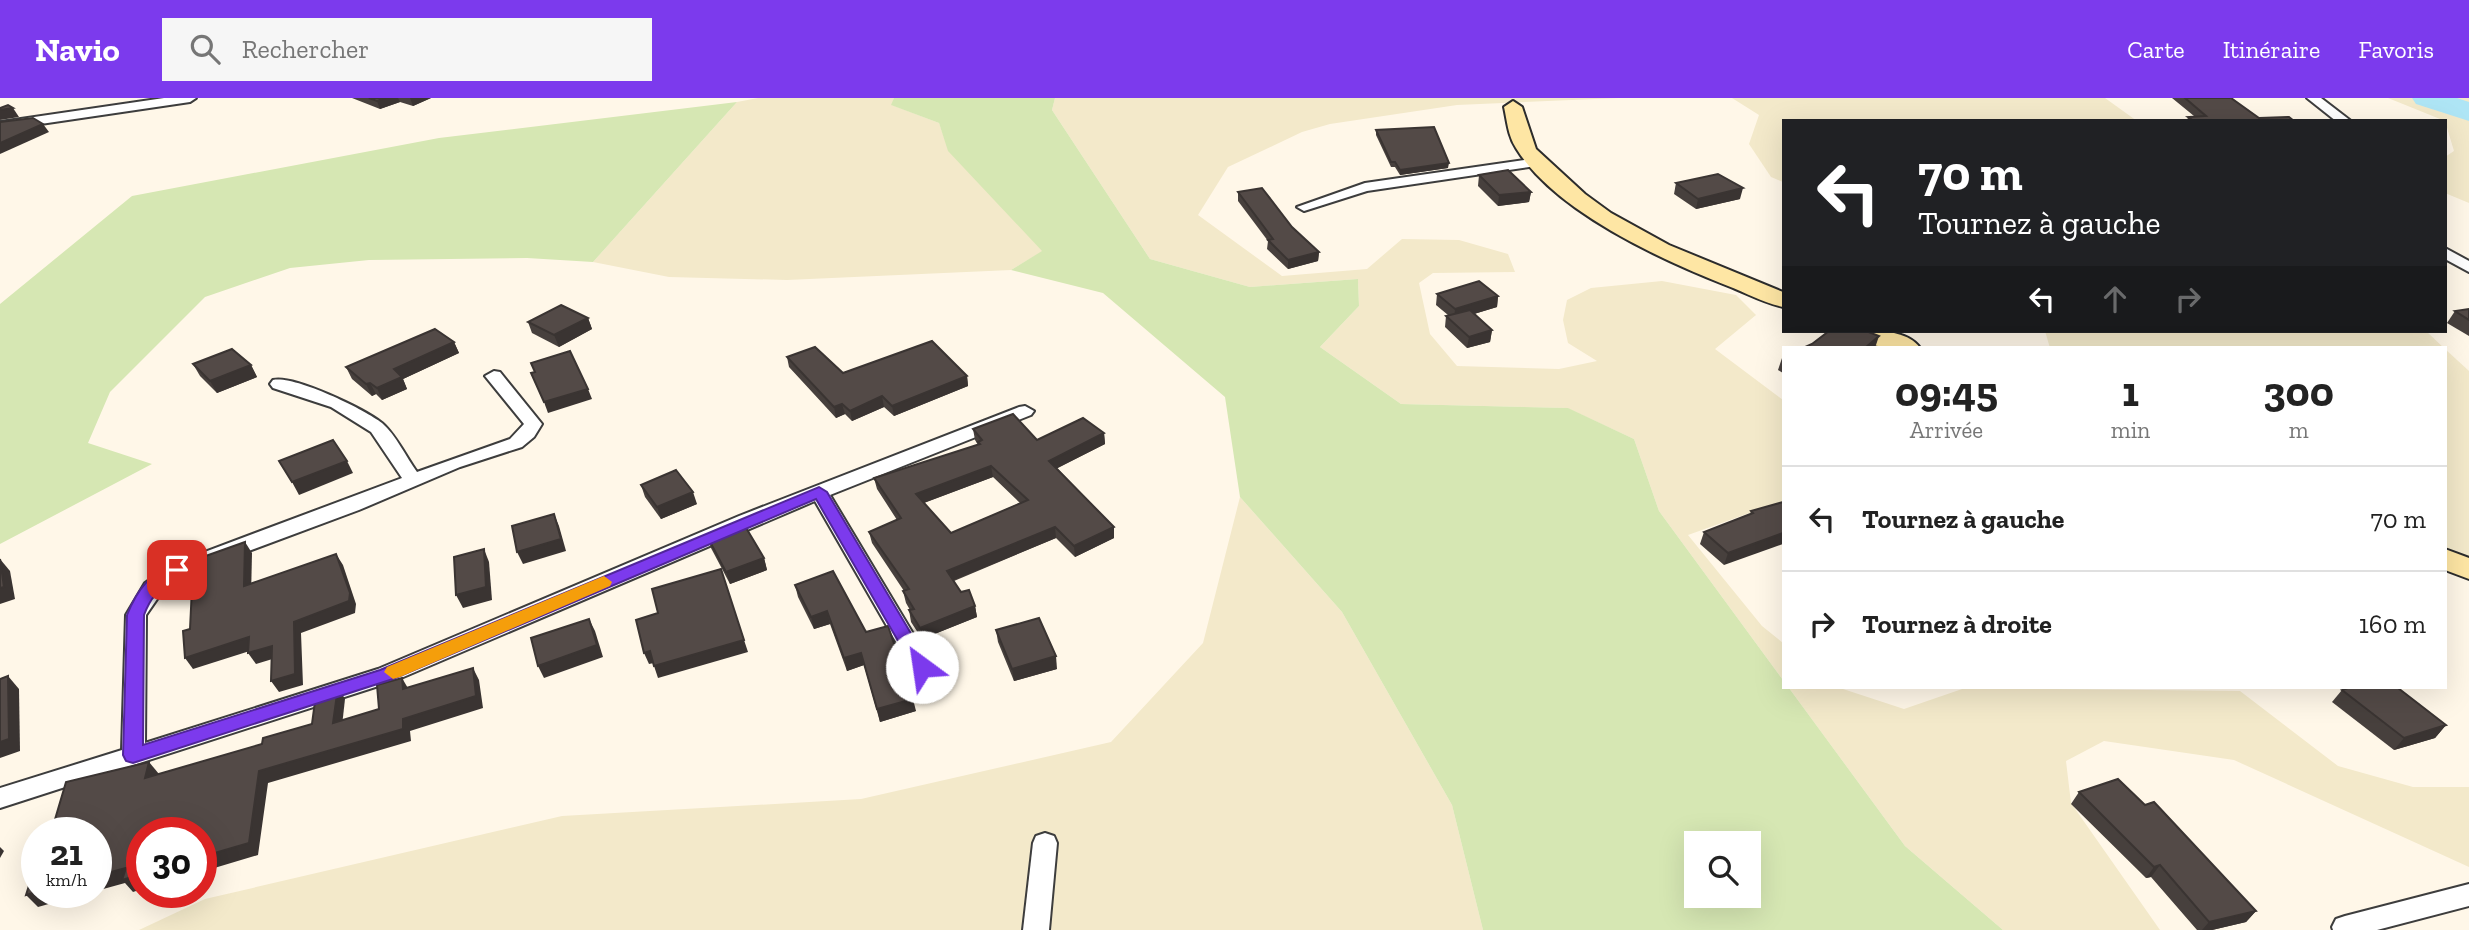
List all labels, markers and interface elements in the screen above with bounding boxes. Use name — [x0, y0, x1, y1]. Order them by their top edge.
search box — [162, 18, 652, 81]
text: Navio — [35, 30, 120, 69]
icon: search — [186, 30, 224, 68]
text: Rechercher — [242, 33, 369, 65]
text: Carte — [2127, 35, 2185, 64]
text: Itinéraire — [2223, 35, 2320, 64]
text: Favoris — [2358, 35, 2434, 64]
text: 70 m — [1918, 144, 2023, 203]
icon: left — [1803, 147, 1894, 238]
text: Tournez à gauche — [1918, 204, 2161, 242]
icon: left — [2023, 280, 2061, 318]
icon: ahead — [2096, 280, 2134, 318]
icon: right — [2169, 280, 2207, 318]
text: 09:45 — [1895, 366, 1998, 417]
text: 1 — [2122, 366, 2139, 417]
text: 300 — [2263, 366, 2334, 417]
text: Arrivée — [1910, 416, 1983, 444]
text: min — [2111, 416, 2150, 444]
text: m — [2289, 416, 2309, 444]
icon: left — [1803, 500, 1841, 538]
text: Tournez à gauche — [1862, 503, 2064, 535]
text: 70 m — [2370, 503, 2426, 535]
pin — [147, 540, 207, 600]
icon: arrive — [158, 551, 196, 589]
icon: right — [1803, 605, 1841, 643]
text: Tournez à droite — [1862, 608, 2052, 640]
text: 160 m — [2359, 608, 2426, 640]
position arrow — [885, 630, 959, 704]
speed limit sign: 30 — [126, 817, 217, 908]
map controls — [1684, 831, 1761, 908]
button: search — [1684, 831, 1761, 908]
text: 21 — [50, 832, 83, 874]
text: km/h — [46, 869, 87, 891]

